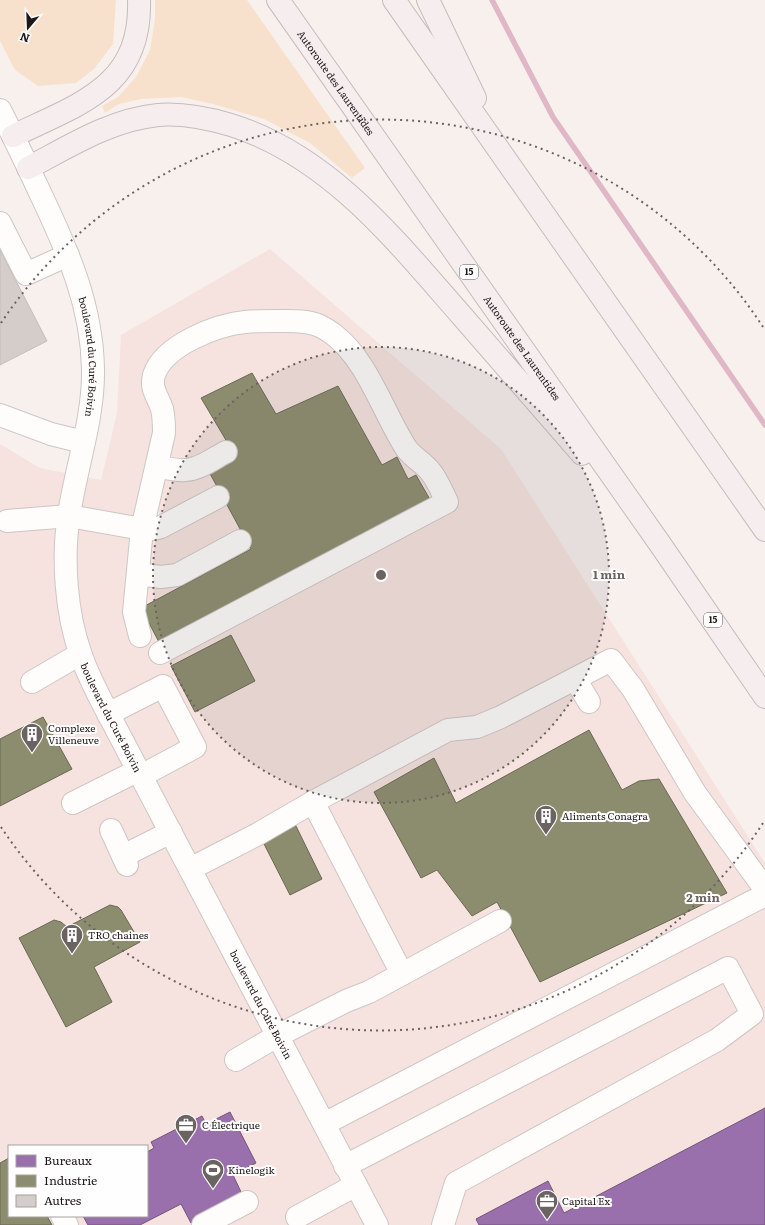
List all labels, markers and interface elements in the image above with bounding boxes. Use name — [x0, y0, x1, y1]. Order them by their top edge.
north arrow — [8, 8, 48, 48]
street label: Autoroute des Laurentides — [294, 27, 379, 138]
text: N — [17, 29, 31, 47]
road number: 15 — [460, 265, 478, 279]
street label: Autoroute des Laurentides — [481, 292, 565, 403]
street label: boulevard du Curé Boivin — [75, 295, 101, 418]
text: 1 min — [593, 565, 626, 583]
centre of rings — [374, 568, 388, 582]
road number: 15 — [704, 613, 722, 627]
street label: boulevard du Curé Boivin — [78, 660, 146, 775]
place label: Complexe Villeneuve — [48, 720, 99, 747]
building icon: Complexe Villeneuve — [19, 721, 45, 754]
building icon: Aliments Conagra — [533, 803, 559, 836]
place label: Aliments Conagra — [562, 808, 648, 823]
text: 2 min — [686, 888, 720, 906]
building icon: TRO chaines — [59, 922, 85, 955]
place label: TRO chaines — [88, 927, 149, 942]
street label: boulevard du Curé Boivin — [227, 947, 297, 1062]
office icon: C Électrique — [173, 1112, 199, 1145]
place label: C Électrique — [202, 1117, 260, 1132]
legend — [8, 1145, 148, 1217]
text: Bureaux — [44, 1151, 92, 1169]
sports icon: Kinelogik — [200, 1157, 226, 1190]
place label: Kinelogik — [228, 1162, 275, 1177]
text: Industrie — [44, 1171, 97, 1189]
office icon: Capital Ex — [534, 1188, 560, 1221]
text: Autres — [44, 1191, 82, 1209]
place label: Capital Ex — [562, 1193, 610, 1208]

